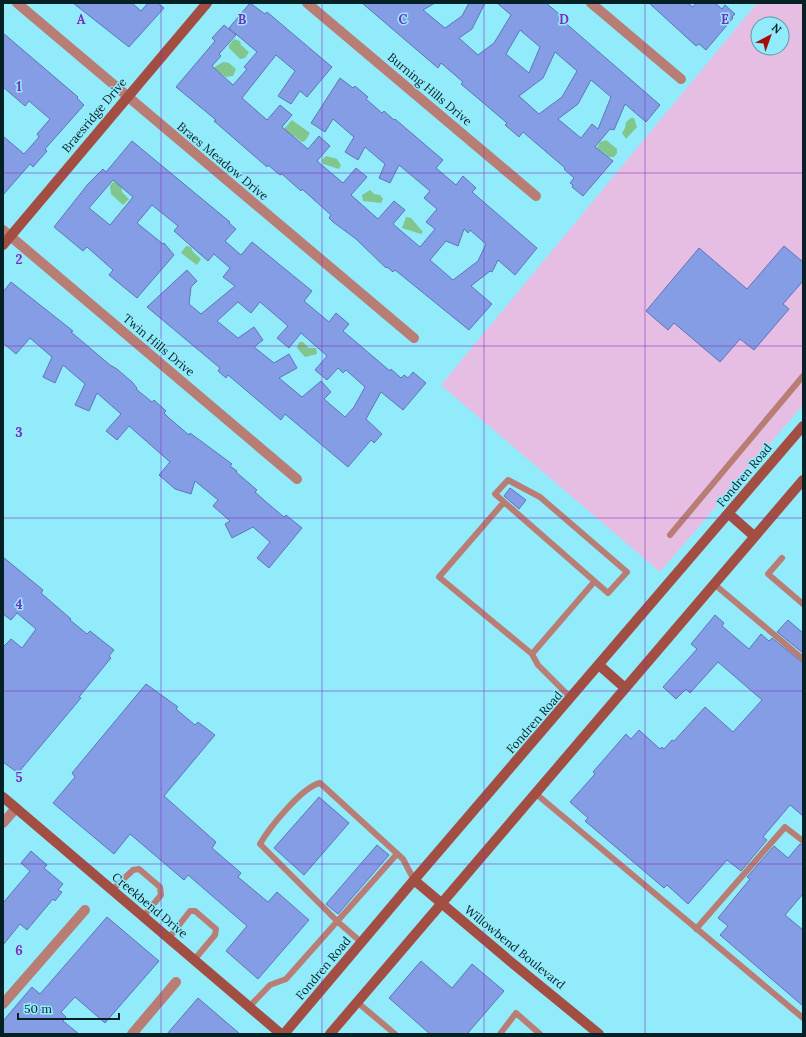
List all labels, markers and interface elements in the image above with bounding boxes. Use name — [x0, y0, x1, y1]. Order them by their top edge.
text: A — [77, 11, 86, 28]
text: B — [238, 11, 247, 28]
text: C — [399, 11, 408, 28]
text: D — [559, 11, 569, 28]
text: E — [721, 11, 729, 28]
north arrow — [750, 16, 790, 56]
text: N — [769, 20, 785, 37]
street label: Burning Hills Drive — [385, 49, 476, 129]
street label: Braesridge Drive — [58, 74, 130, 155]
text: 1 — [16, 78, 22, 95]
street label: Braes Meadow Drive — [174, 119, 272, 204]
text: 2 — [16, 251, 23, 268]
street label: Twin Hills Drive — [120, 311, 198, 380]
text: 3 — [15, 424, 23, 441]
street label: Fondren Road — [713, 440, 775, 510]
text: 4 — [15, 596, 23, 613]
street label: Fondren Road — [503, 688, 565, 756]
text: 5 — [15, 769, 23, 786]
street label: Creekbend Drive — [109, 869, 191, 941]
street label: Willowbend Boulevard — [462, 902, 568, 992]
street label: Fondren Road — [292, 933, 354, 1003]
text: 6 — [15, 942, 23, 959]
scale bar — [18, 995, 119, 1021]
text: 50 m — [24, 1001, 52, 1016]

